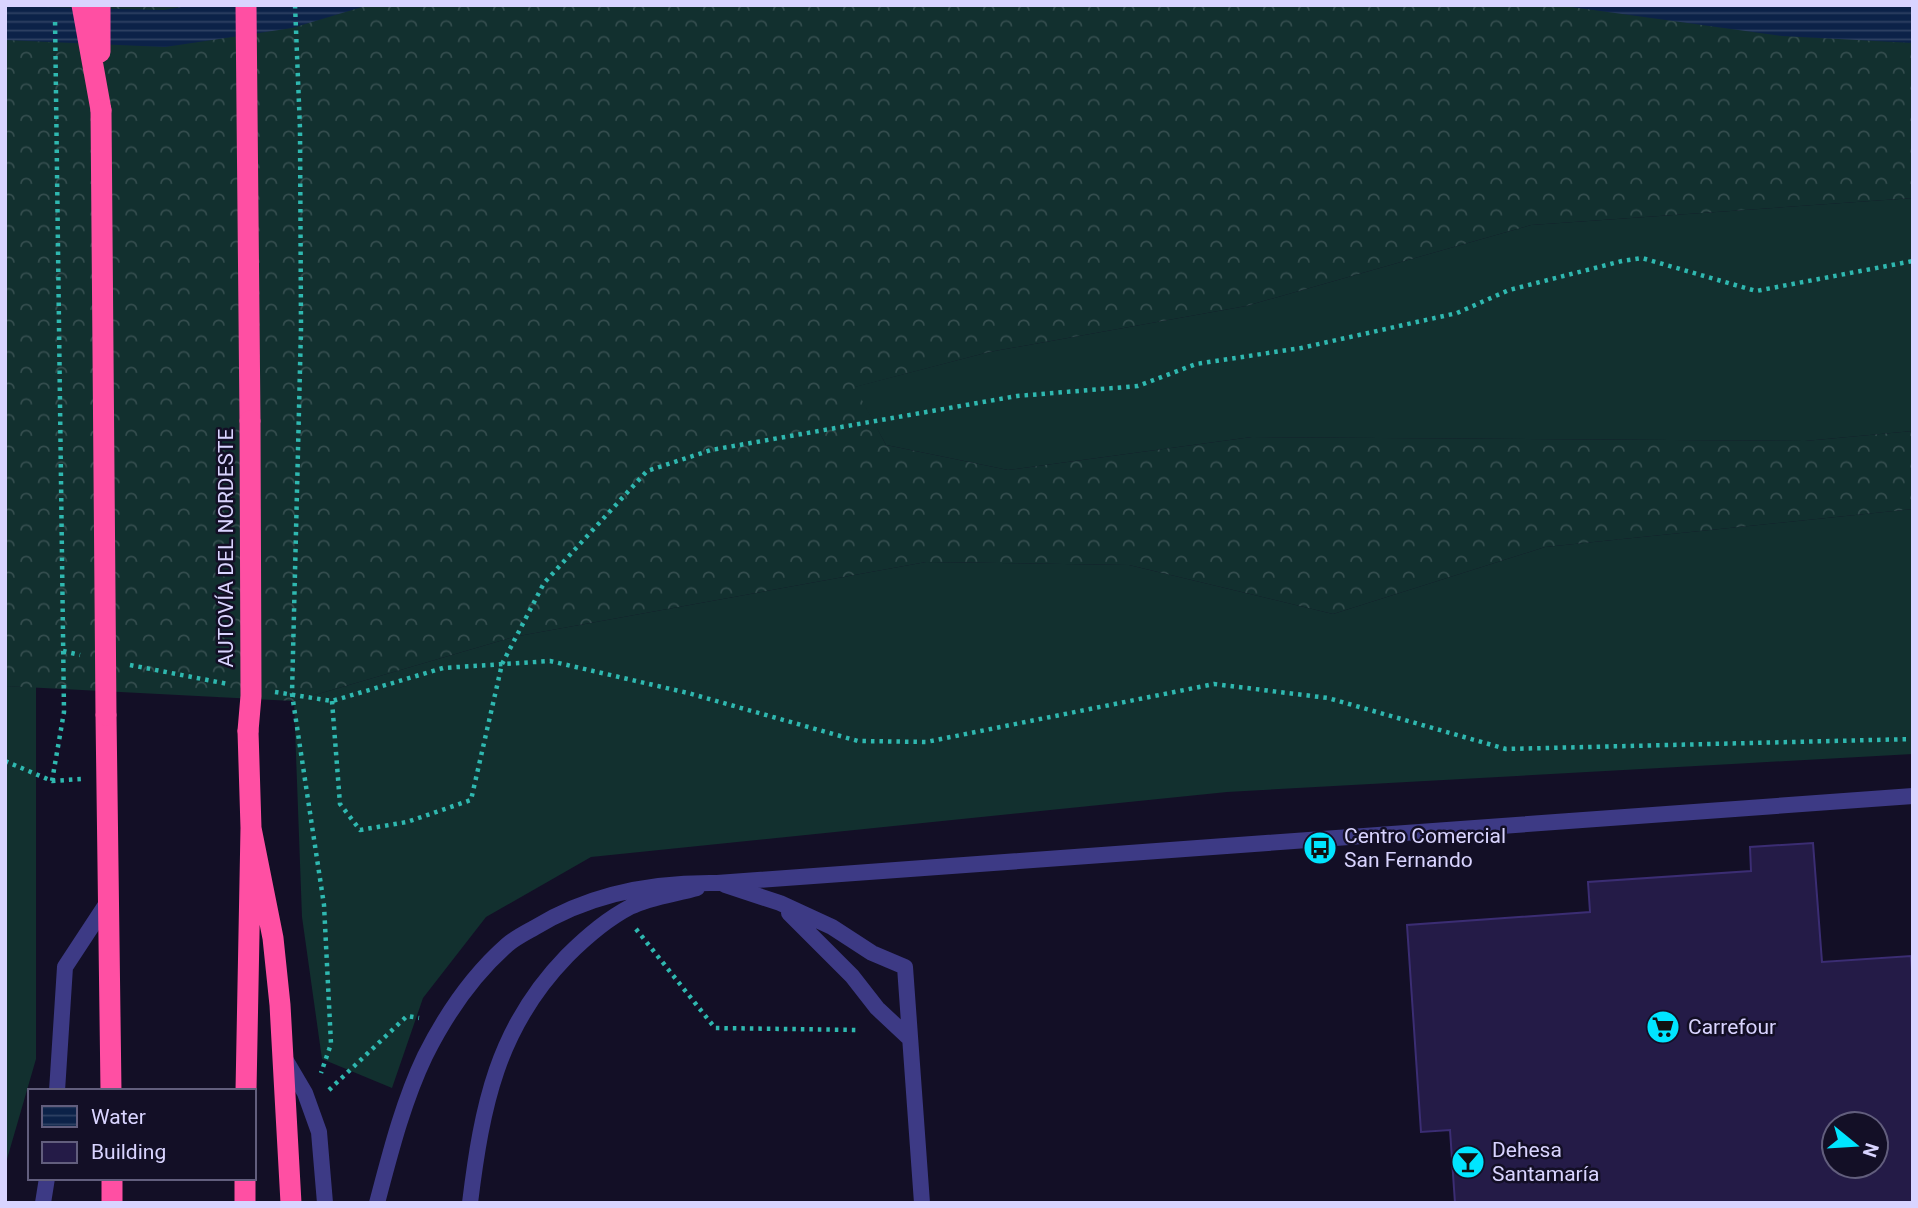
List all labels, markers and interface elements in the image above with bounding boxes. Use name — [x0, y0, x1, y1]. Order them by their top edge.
street label: AUTOVÍA DEL NORDESTE — [214, 428, 238, 668]
place label: Centro Comercial San Fernando — [1344, 824, 1506, 872]
bus stop icon: Centro Comercial San Fernando — [1301, 829, 1339, 867]
supermarket icon: Carrefour — [1644, 1008, 1682, 1046]
place label: Carrefour — [1688, 1015, 1776, 1039]
legend — [28, 1089, 256, 1180]
text: Water — [91, 1105, 146, 1129]
north arrow — [1820, 1110, 1890, 1180]
place label: Dehesa Santamaría — [1492, 1138, 1599, 1186]
text: Building — [91, 1140, 166, 1164]
text: N — [1858, 1140, 1884, 1160]
bar icon: Dehesa Santamaría — [1449, 1143, 1487, 1181]

